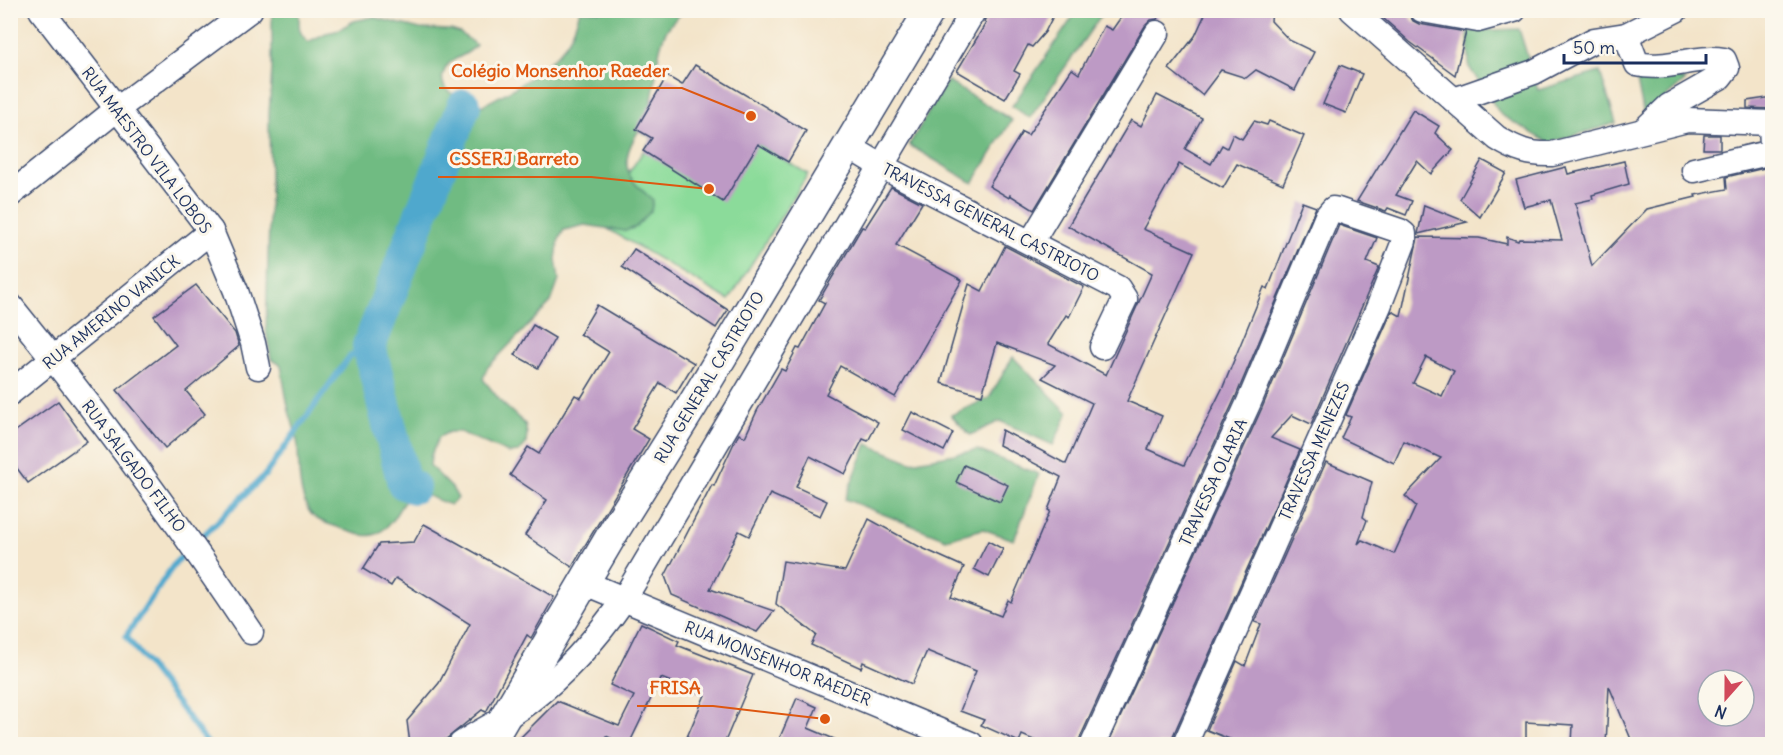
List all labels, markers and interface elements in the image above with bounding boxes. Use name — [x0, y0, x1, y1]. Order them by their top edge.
scale bar — [1564, 27, 1706, 65]
text: 50 m — [1573, 36, 1615, 59]
callout: Colégio Monsenhor Raeder — [439, 52, 682, 88]
text: Colégio Monsenhor Raeder — [451, 59, 670, 82]
street label: RUA MAESTRO VILA LOBOS — [78, 63, 216, 237]
callout: CSSERJ Barreto — [438, 141, 591, 177]
text: CSSERJ Barreto — [449, 147, 579, 170]
street label: TRAVESSA GENERAL CASTRIOTO — [879, 158, 1103, 286]
street label: RUA AMERINO VANICK — [39, 251, 184, 373]
street label: RUA GENERAL CASTRIOTO — [650, 288, 768, 466]
street label: TRAVESSA MENEZES — [1274, 378, 1354, 523]
street label: RUA SALGADO FILHO — [78, 396, 190, 536]
street label: TRAVESSA OLARIA — [1175, 415, 1251, 549]
street label: RUA MONSENHOR RAEDER — [682, 616, 874, 710]
north arrow — [1696, 668, 1756, 728]
callout: FRISA — [637, 670, 713, 706]
text: FRISA — [649, 676, 701, 699]
text: N — [1712, 701, 1729, 723]

